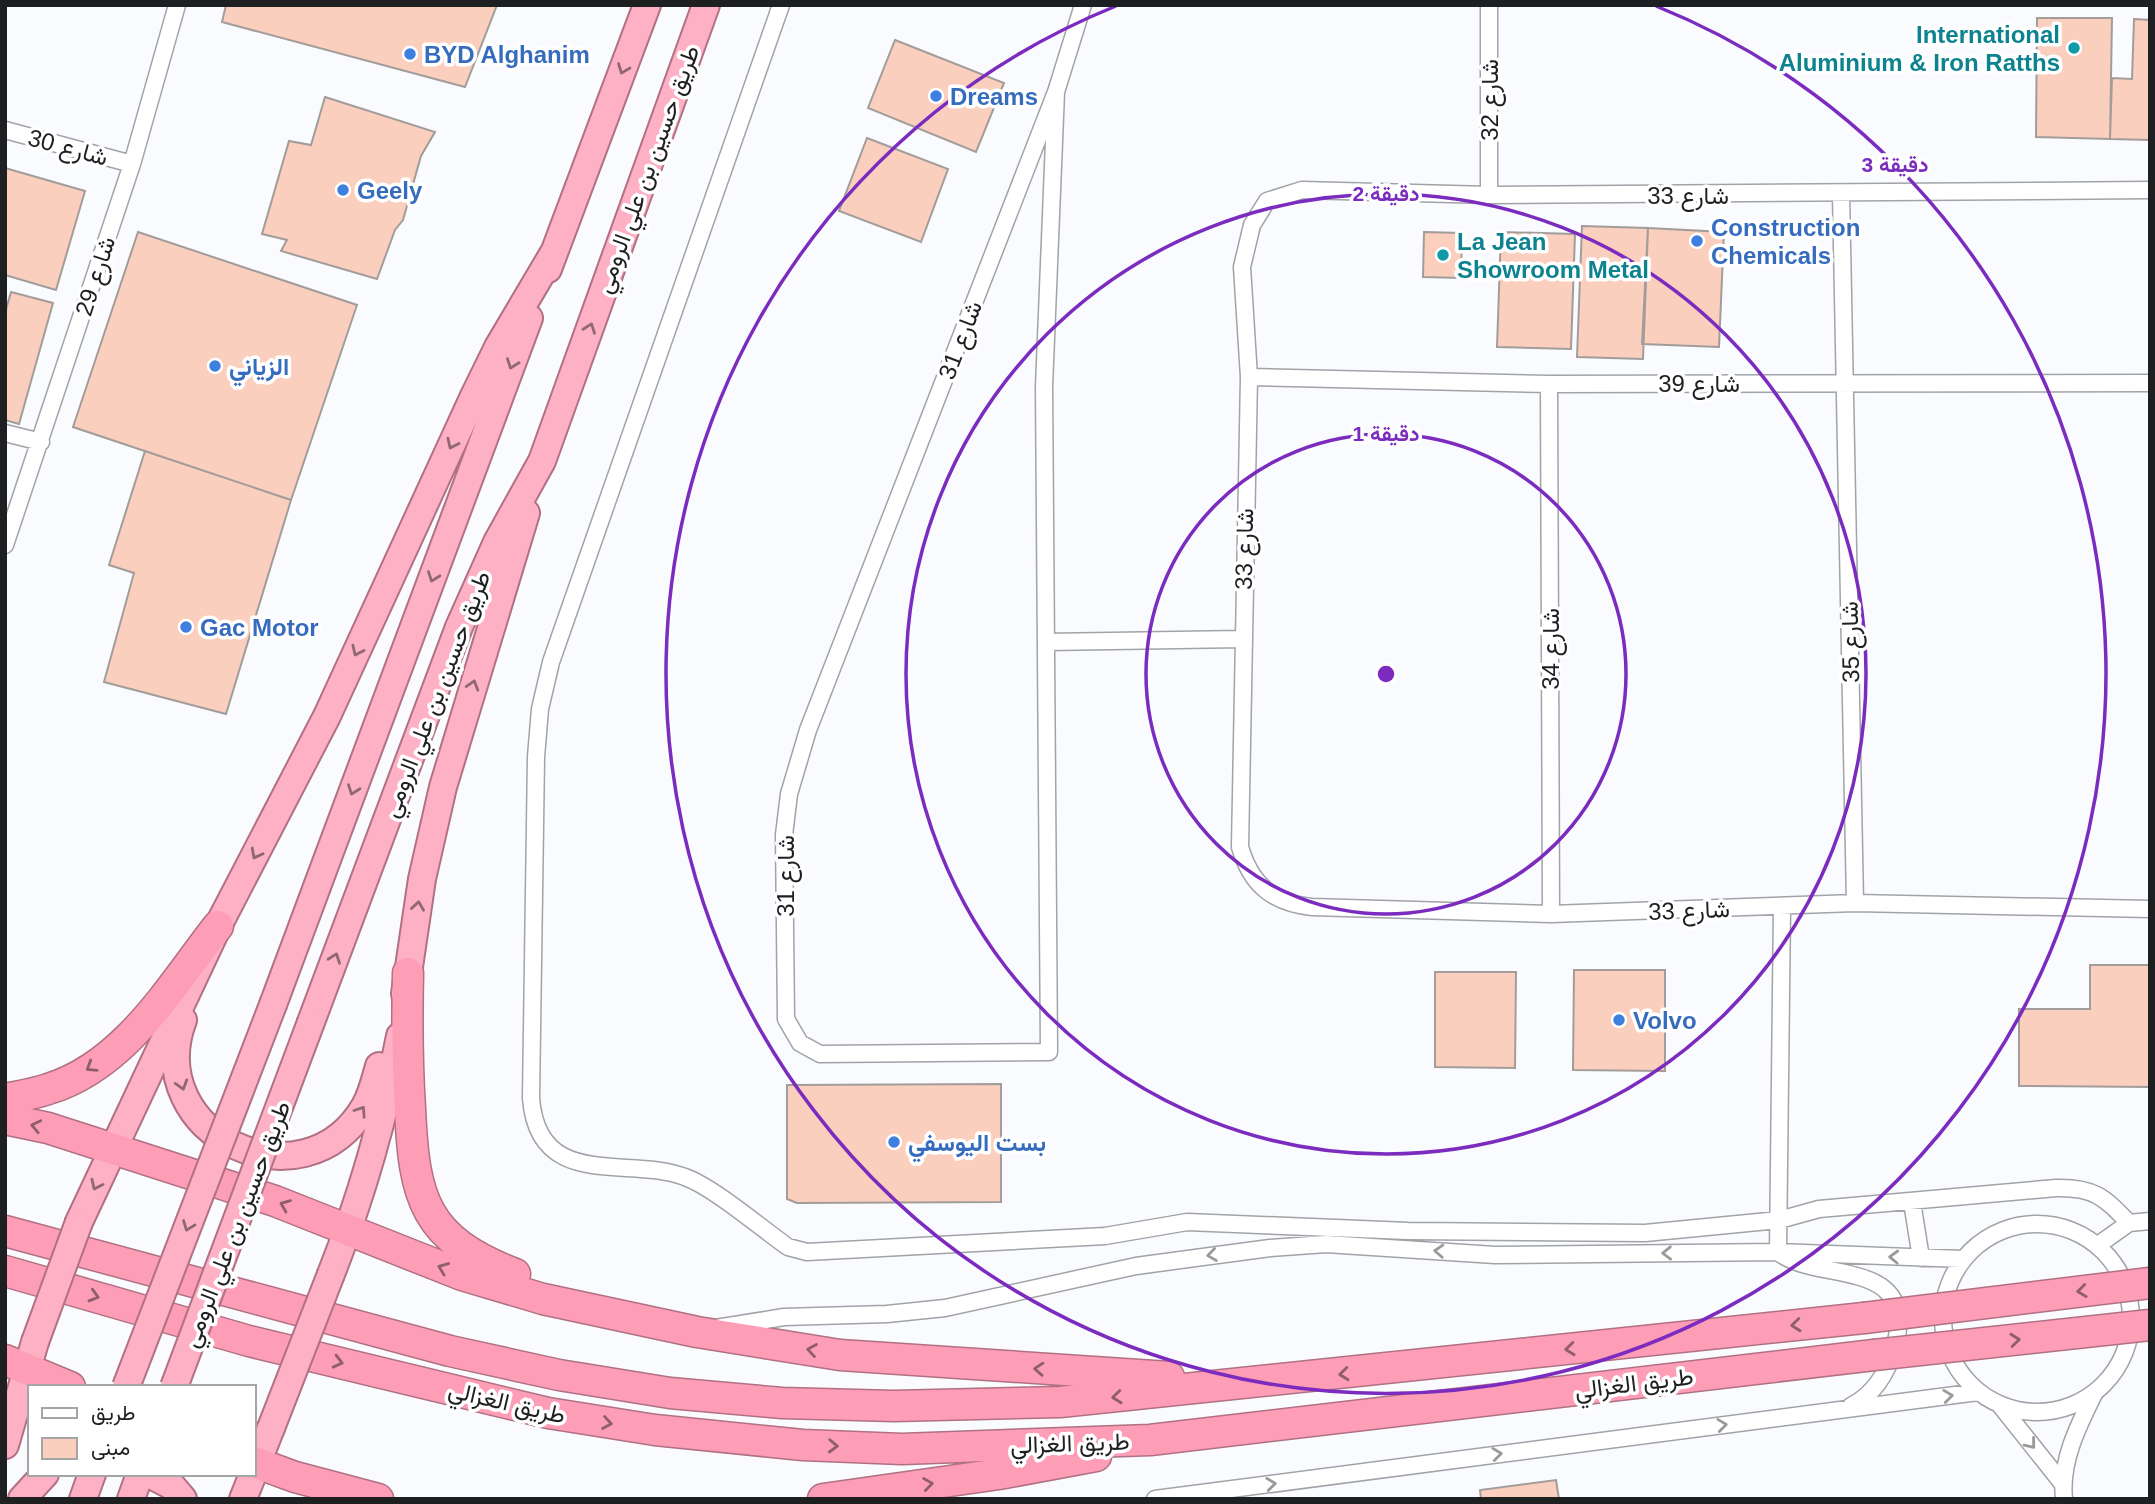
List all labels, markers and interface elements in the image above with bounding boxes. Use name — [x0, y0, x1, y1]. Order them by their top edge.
place label: International Aluminium & Iron Ratths — [1779, 21, 2060, 76]
marker: International Aluminium & Iron Ratths — [2066, 40, 2082, 56]
place label: BYD Alghanim — [424, 41, 590, 68]
street label: طريق حسين بن علي الرومي — [590, 41, 710, 299]
marker: BYD Alghanim — [402, 46, 418, 62]
street label: 32 شارع — [1476, 59, 1506, 141]
one-way arrow — [618, 63, 632, 75]
place label: Dreams — [950, 83, 1038, 110]
marker: Dreams — [928, 88, 944, 104]
street label: شارع 30 — [24, 123, 111, 174]
text: 3 دقيقة — [1861, 153, 1929, 177]
place label: Geely — [357, 177, 423, 204]
marker: Geely — [335, 182, 351, 198]
text: 2 دقيقة — [1352, 182, 1420, 206]
street label: شارع 33 — [1647, 182, 1729, 212]
place label: Construction Chemicals — [1711, 214, 1860, 269]
place label: La Jean Showroom Metal — [1457, 228, 1649, 283]
street label: شارع 29 — [70, 233, 123, 320]
marker: Construction Chemicals — [1689, 233, 1705, 249]
marker: La Jean Showroom Metal — [1435, 247, 1451, 263]
street label: شارع 31 — [933, 297, 990, 384]
one-way arrow — [582, 322, 596, 334]
place label: الزياني — [229, 353, 289, 387]
marker: الزياني — [207, 358, 223, 374]
one-way arrow — [506, 358, 520, 370]
street label: شارع 39 — [1658, 370, 1740, 400]
text: 1 دقيقة — [1352, 422, 1420, 446]
one-way arrow — [446, 437, 460, 449]
street label: شارع 33 — [1230, 508, 1261, 590]
street label: طريق حسين بن علي الرومي — [376, 567, 501, 823]
one-way arrow — [427, 571, 441, 583]
street label: شارع 35 — [1836, 601, 1867, 683]
street label: شارع 34 — [1537, 608, 1567, 690]
place label: Gac Motor — [200, 614, 319, 641]
marker: Gac Motor — [178, 619, 194, 635]
one-way arrow — [351, 644, 365, 656]
centre of rings — [1374, 662, 1398, 686]
one-way arrow — [465, 680, 480, 692]
one-way arrow — [347, 784, 361, 796]
street label: شارع 31 — [772, 835, 802, 917]
one-way arrow — [251, 847, 264, 860]
street label: شارع 33 — [1648, 895, 1730, 928]
one-way arrow — [410, 900, 425, 912]
one-way arrow — [327, 953, 341, 965]
place label: Volvo — [1633, 1007, 1697, 1034]
marker: Volvo — [1611, 1012, 1627, 1028]
one-way arrow — [86, 1059, 99, 1072]
one-way arrow — [173, 1079, 188, 1091]
street label: طريق حسين بن علي الرومي — [176, 1097, 301, 1353]
one-way arrow — [352, 1106, 365, 1119]
one-way arrow — [30, 1119, 42, 1134]
place label: بست اليوسفي — [908, 1129, 1046, 1163]
marker: بست اليوسفي — [886, 1134, 902, 1150]
one-way arrow — [90, 1178, 104, 1190]
one-way arrow — [280, 1199, 292, 1213]
one-way arrow — [182, 1219, 196, 1231]
one-way arrow — [1433, 1244, 1444, 1259]
one-way arrow — [1661, 1245, 1671, 1261]
one-way arrow — [1207, 1247, 1218, 1262]
one-way arrow — [1888, 1249, 1899, 1264]
one-way arrow — [437, 1262, 449, 1276]
one-way arrow — [2076, 1284, 2088, 1299]
one-way arrow — [88, 1288, 100, 1303]
one-way arrow — [1790, 1317, 1801, 1332]
one-way arrow — [2009, 1332, 2020, 1347]
one-way arrow — [1564, 1342, 1576, 1357]
one-way arrow — [806, 1343, 818, 1358]
one-way arrow — [331, 1354, 343, 1368]
one-way arrow — [1033, 1361, 1044, 1376]
street label: طريق الغزالي — [1573, 1362, 1696, 1410]
one-way arrow — [1338, 1366, 1349, 1381]
street label: طريق الغزالي — [444, 1375, 568, 1434]
legend — [28, 1385, 256, 1476]
one-way arrow — [1111, 1389, 1123, 1404]
one-way arrow — [1942, 1389, 1954, 1404]
text: طريق — [91, 1401, 136, 1426]
one-way arrow — [601, 1415, 613, 1430]
one-way arrow — [1716, 1418, 1728, 1433]
street label: طريق الغزالي — [1010, 1427, 1130, 1465]
text: مبنى — [91, 1436, 130, 1460]
one-way arrow — [2023, 1436, 2036, 1448]
one-way arrow — [828, 1439, 839, 1454]
one-way arrow — [1491, 1447, 1503, 1462]
one-way arrow — [1265, 1476, 1277, 1491]
one-way arrow — [922, 1477, 934, 1492]

